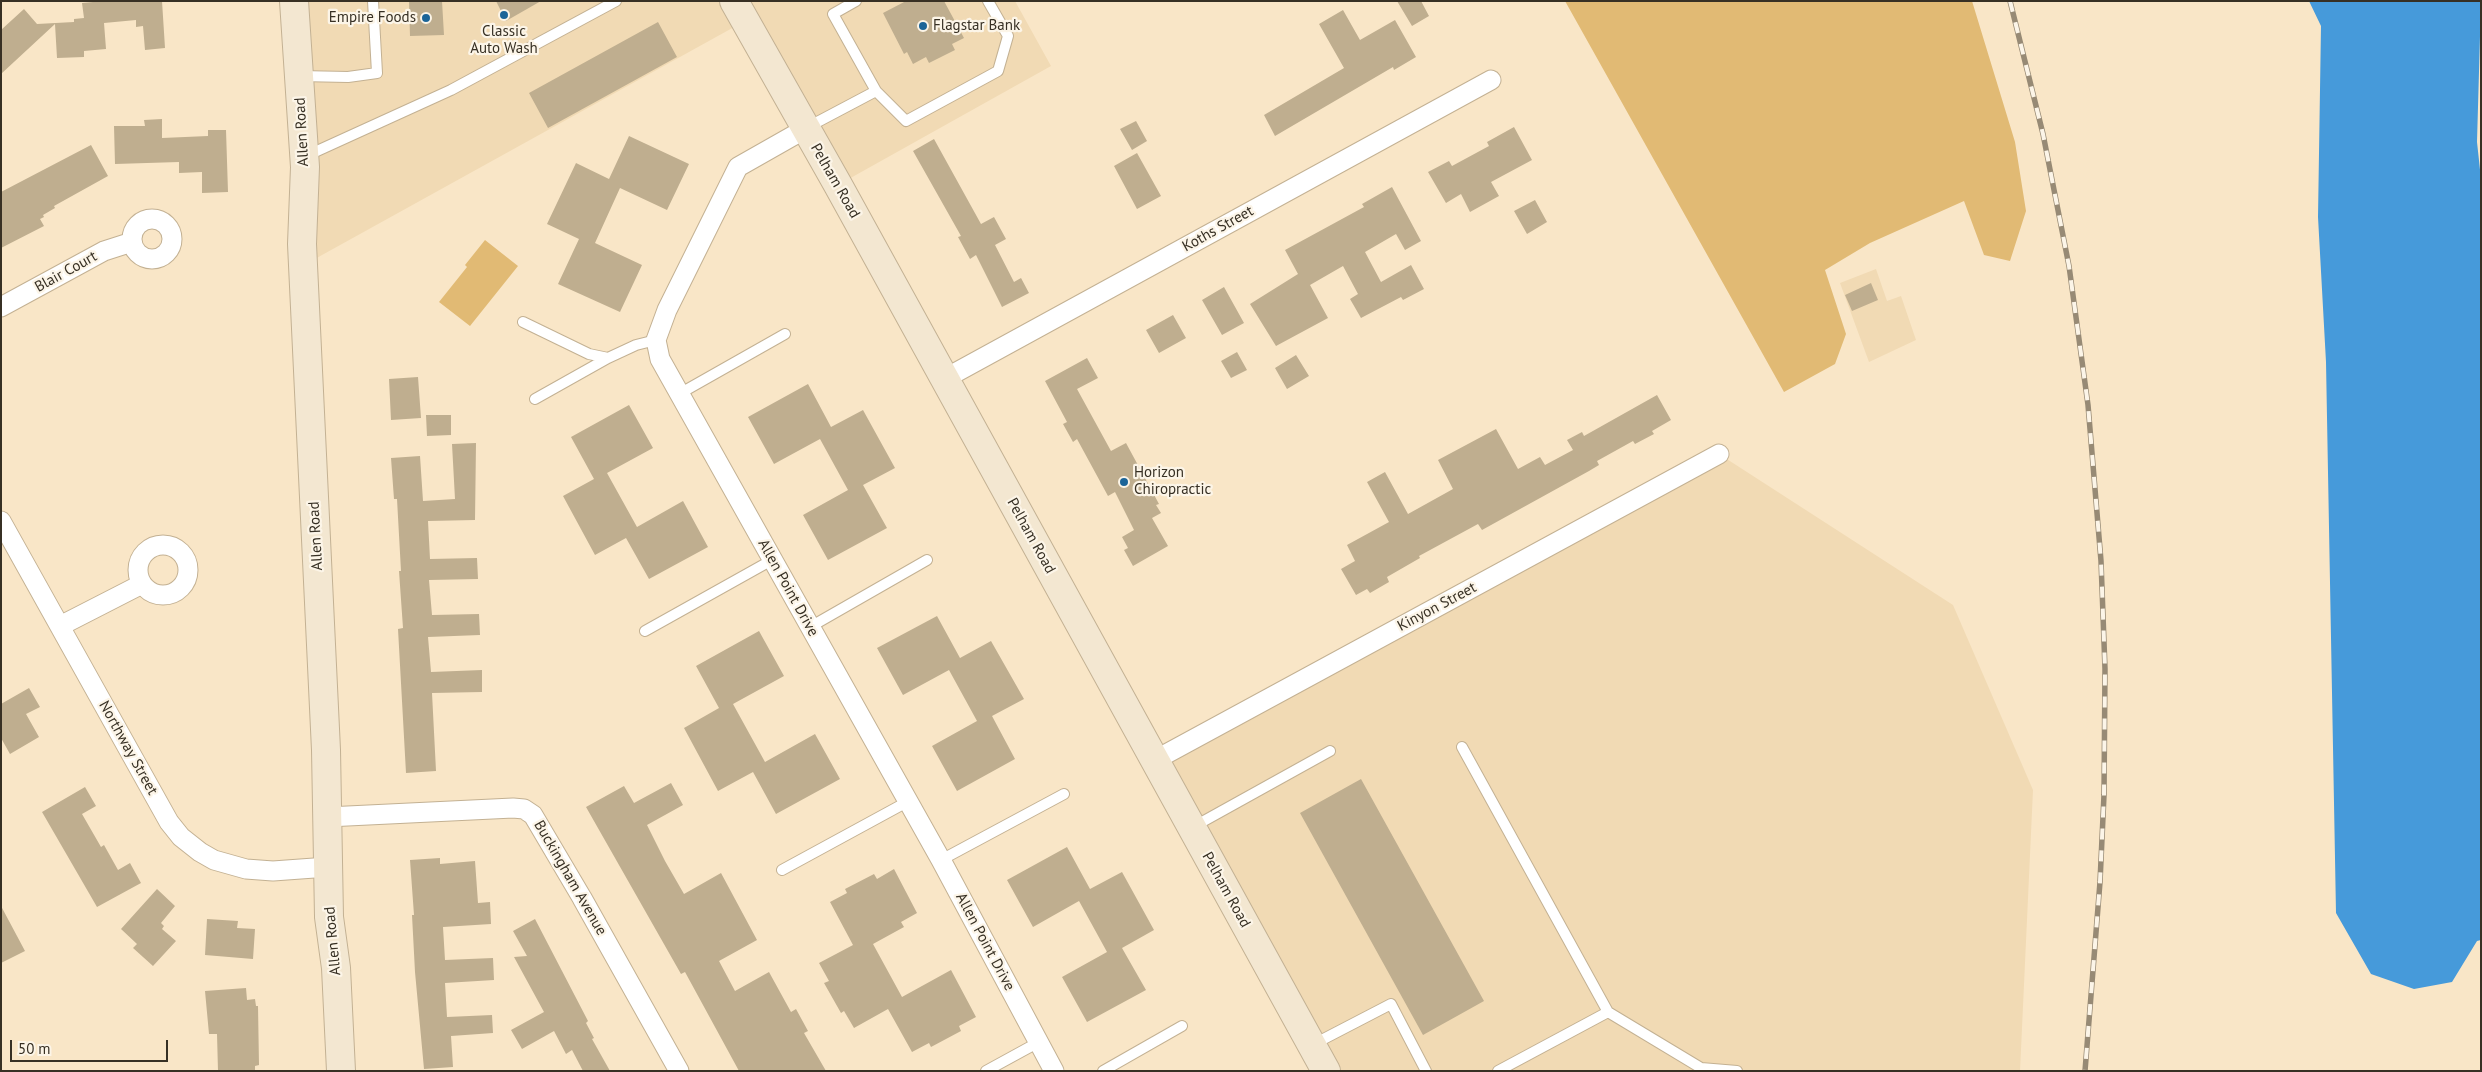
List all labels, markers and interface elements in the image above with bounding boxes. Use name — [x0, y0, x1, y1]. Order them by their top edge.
place label: Empire Foods — [329, 9, 416, 27]
marker: Classic Auto Wash — [498, 9, 510, 21]
marker: Empire Foods — [420, 12, 432, 24]
place label: Flagstar Bank — [933, 17, 1020, 35]
marker: Flagstar Bank — [917, 20, 929, 32]
place label: Classic Auto Wash — [470, 23, 538, 58]
street label: Allen Road — [291, 97, 313, 167]
street label: Pelham Road — [806, 140, 864, 222]
street label: Koths Street — [1179, 202, 1257, 256]
street label: Blair Court — [32, 248, 100, 296]
place label: Horizon Chiropractic — [1134, 464, 1211, 499]
marker: Horizon Chiropractic — [1118, 476, 1130, 488]
street label: Pelham Road — [1003, 495, 1059, 577]
street label: Allen Road — [305, 501, 327, 571]
street label: Allen Point Drive — [754, 536, 822, 640]
street label: Kinyon Street — [1394, 579, 1480, 635]
street label: Northway Street — [95, 698, 161, 798]
street label: Buckingham Avenue — [530, 817, 610, 939]
street label: Pelham Road — [1198, 849, 1254, 931]
street label: Allen Point Drive — [952, 890, 1018, 994]
street label: Allen Road — [321, 906, 345, 976]
scale bar — [12, 1030, 170, 1062]
text: 50 m — [18, 1039, 51, 1058]

